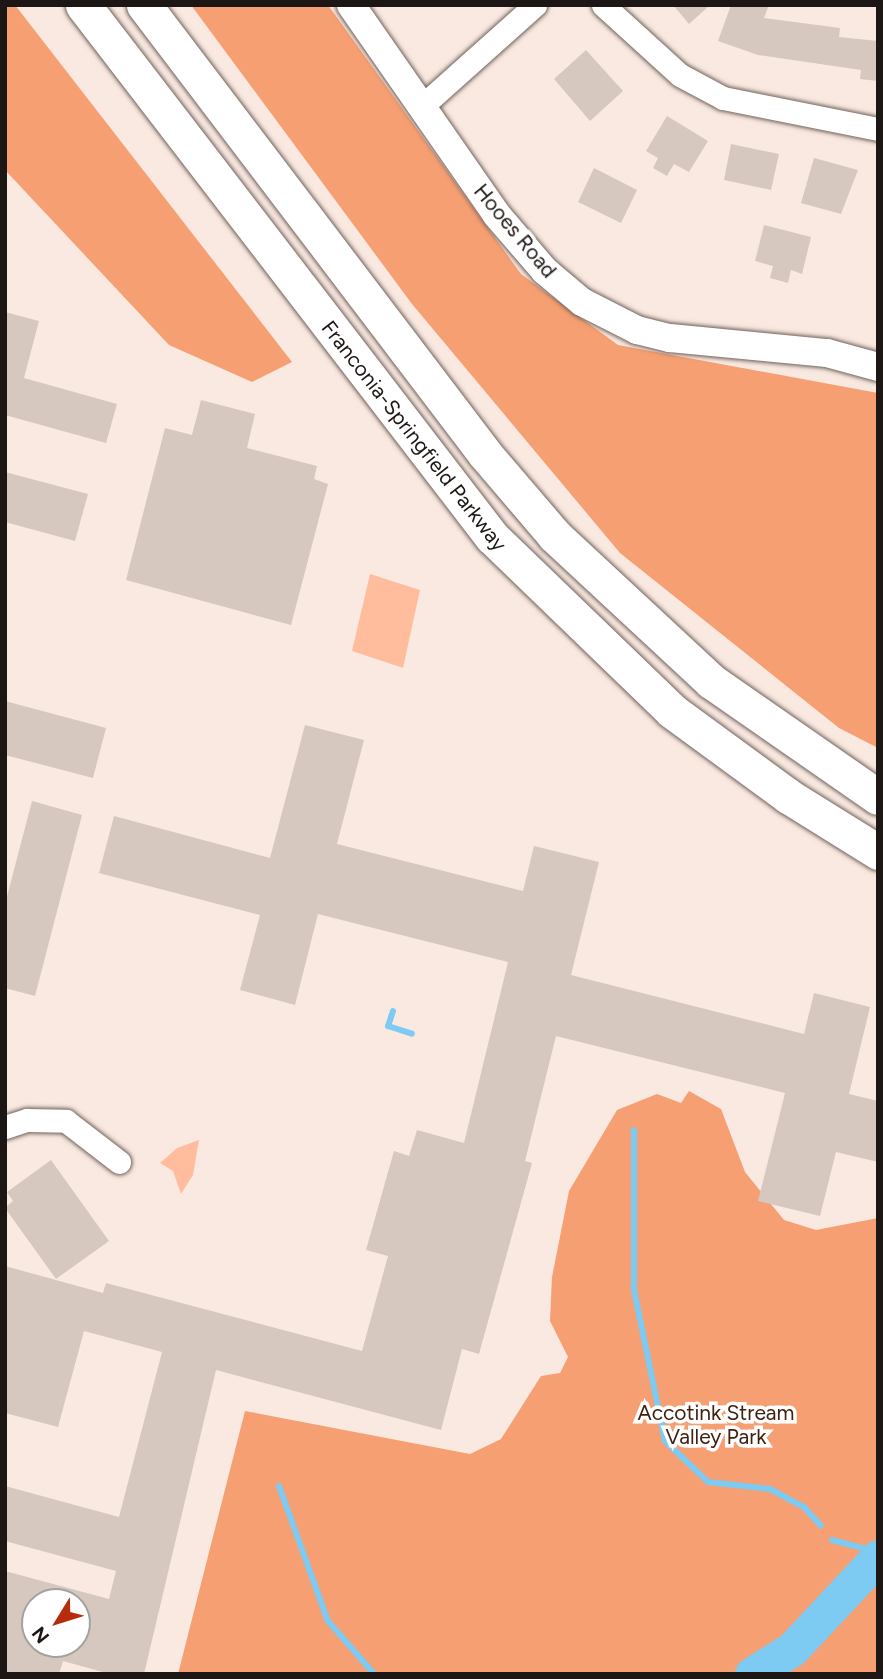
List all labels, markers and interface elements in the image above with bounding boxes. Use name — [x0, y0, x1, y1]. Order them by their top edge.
street label: Hooes Road — [468, 179, 562, 283]
street label: Franconia-Springfield Parkway — [316, 316, 512, 556]
park label: Accotink Stream Valley Park — [638, 1400, 794, 1450]
north arrow — [21, 1588, 91, 1658]
text: N — [27, 1622, 54, 1648]

